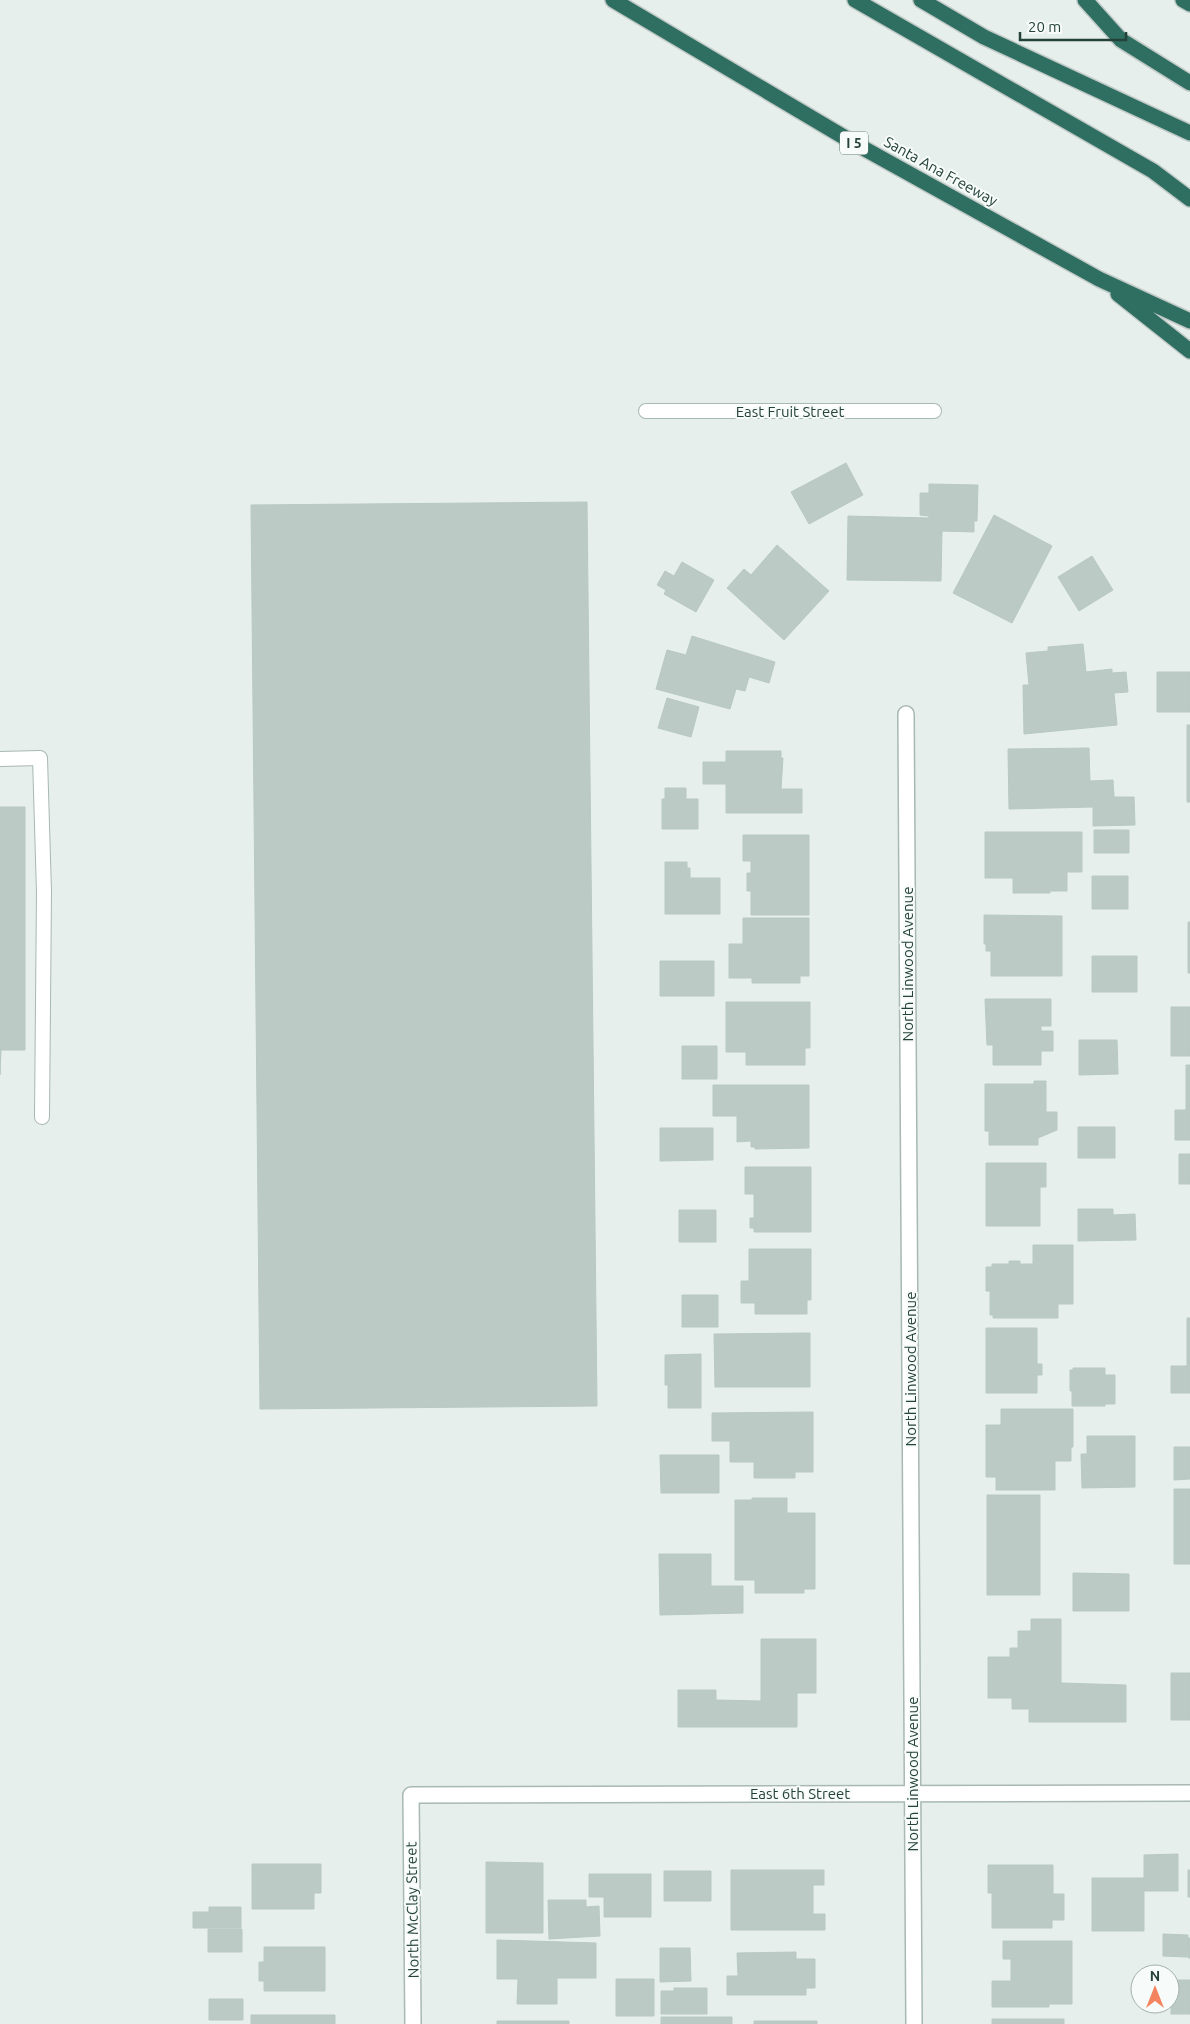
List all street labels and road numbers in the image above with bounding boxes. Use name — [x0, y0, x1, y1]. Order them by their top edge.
road number: I 5 — [840, 132, 868, 154]
street label: Santa Ana Freeway — [881, 133, 1001, 209]
street label: East Fruit Street — [736, 403, 844, 420]
street label: North Linwood Avenue — [899, 887, 916, 1041]
street label: North Linwood Avenue — [902, 1292, 919, 1446]
street label: North Linwood Avenue — [904, 1697, 921, 1851]
street label: East 6th Street — [750, 1785, 850, 1802]
street label: North McClay Street — [402, 1842, 422, 1978]

